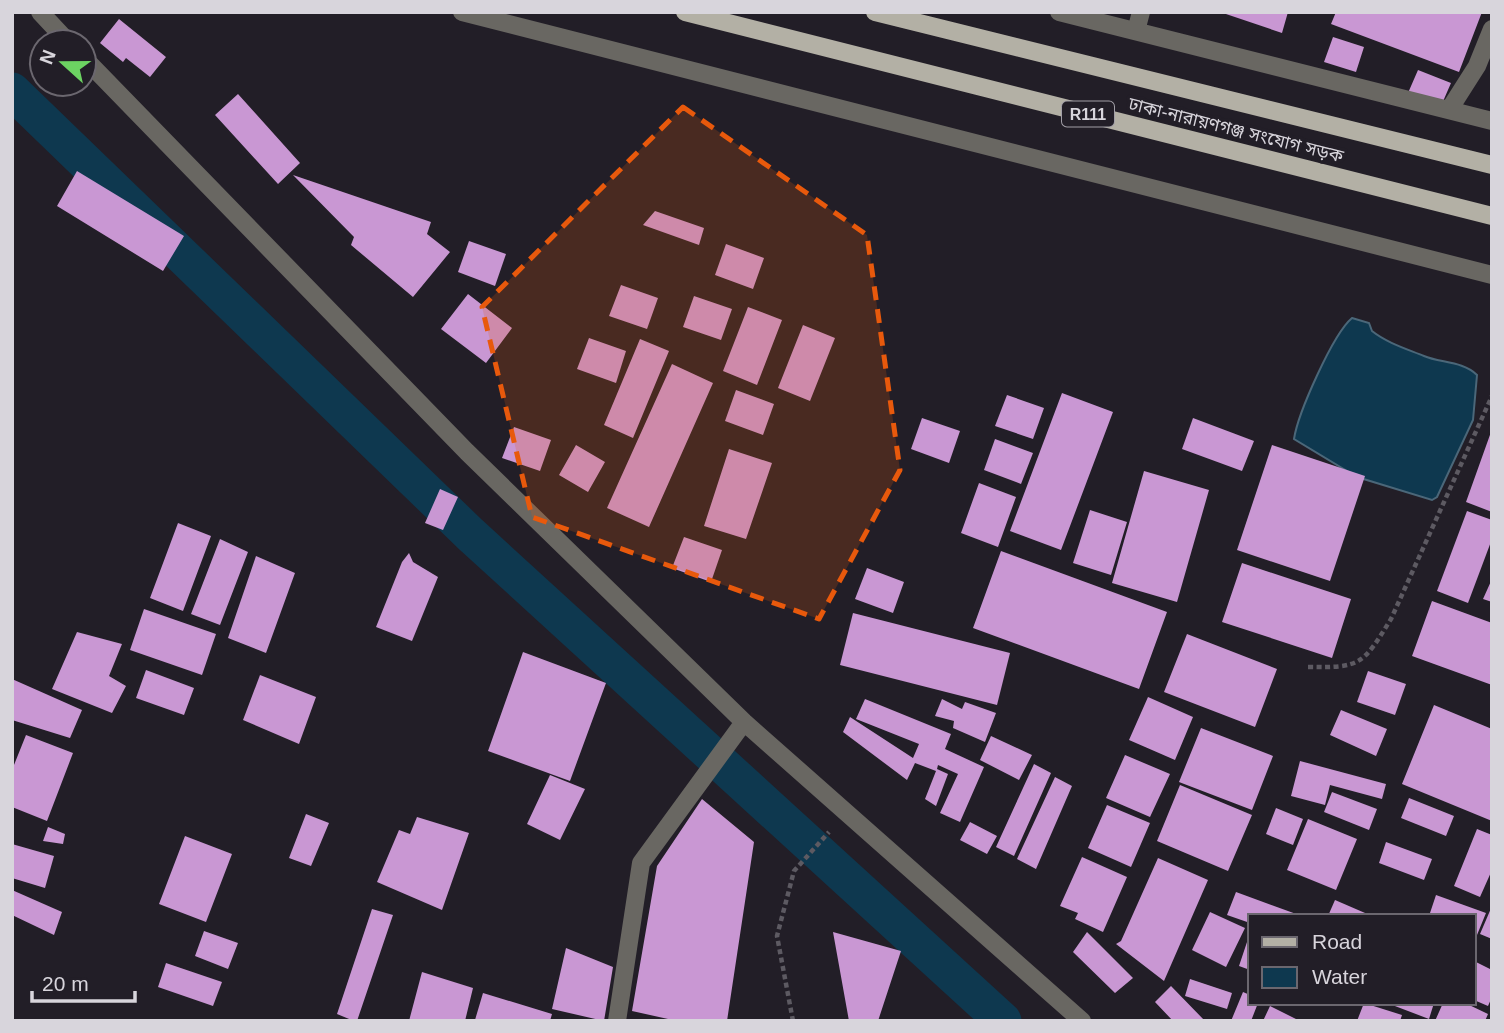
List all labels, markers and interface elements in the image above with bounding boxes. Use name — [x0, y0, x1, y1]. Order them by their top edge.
north arrow — [28, 28, 98, 98]
text: N — [35, 47, 60, 67]
street label: ঢাকা-নারায়ণগঞ্জ সংযোগ সড়ক — [1126, 93, 1346, 167]
road number: R111 — [1062, 102, 1114, 126]
legend — [1248, 914, 1476, 1005]
text: Road — [1312, 930, 1362, 953]
scale bar — [32, 960, 135, 1004]
text: Water — [1312, 965, 1367, 988]
text: 20 m — [42, 972, 89, 995]

